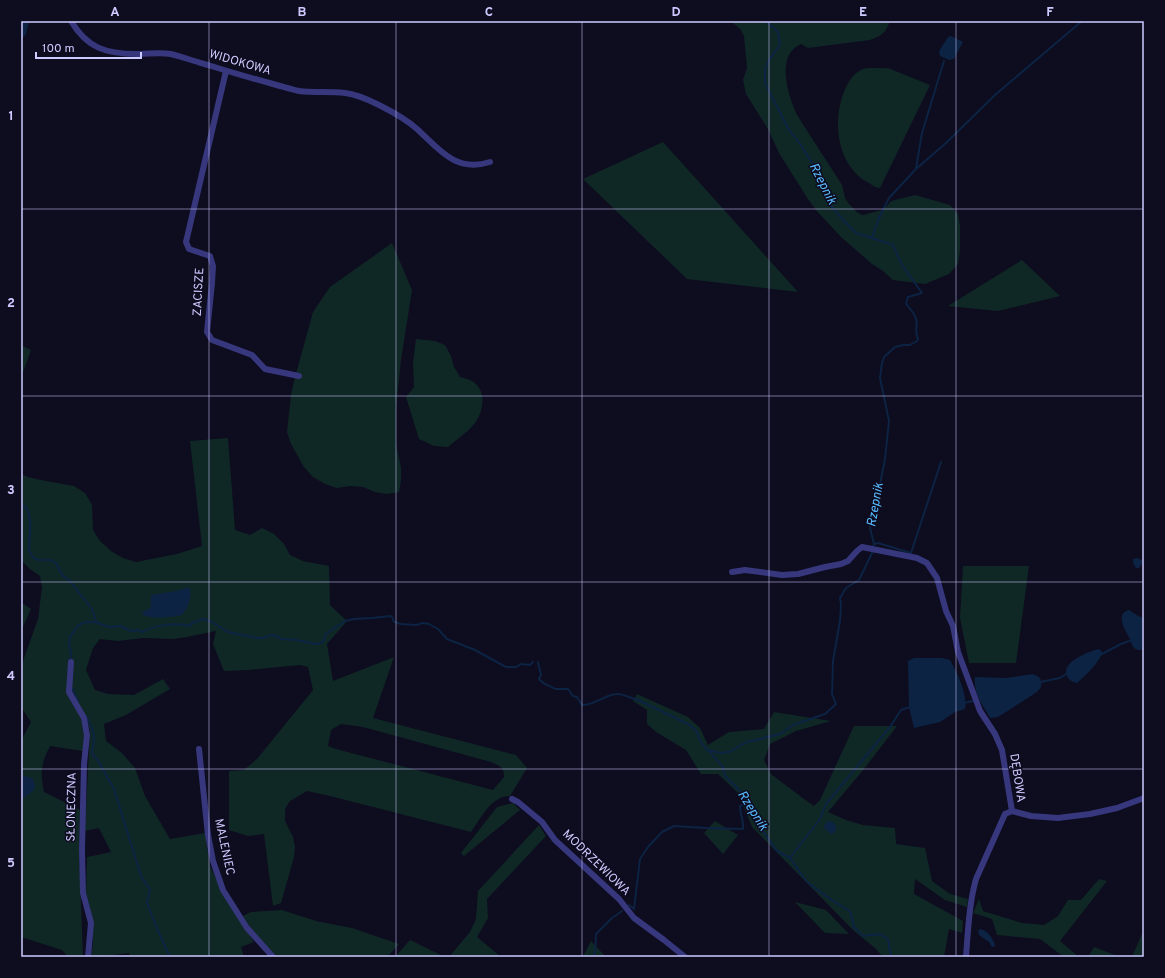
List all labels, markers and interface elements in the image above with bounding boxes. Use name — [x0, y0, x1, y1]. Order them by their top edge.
text: A — [110, 5, 120, 21]
text: B — [298, 5, 307, 21]
text: C — [485, 5, 493, 21]
text: D — [671, 5, 681, 21]
text: E — [859, 5, 867, 21]
text: F — [1046, 5, 1054, 21]
scale bar — [36, 34, 141, 60]
text: 100 m — [42, 41, 75, 57]
street label: WIDOKOWA — [207, 47, 273, 79]
text: 1 — [8, 109, 14, 125]
water label: Rzepnik — [805, 160, 839, 208]
street label: ZACISZE — [190, 267, 208, 317]
text: 2 — [7, 296, 15, 312]
water label: Rzepnik — [864, 481, 888, 528]
text: 3 — [7, 483, 15, 499]
text: 4 — [7, 669, 15, 685]
street label: DĘBOWA — [1005, 752, 1029, 804]
street label: SŁONECZNA — [63, 772, 81, 842]
water label: Rzepnik — [733, 788, 771, 835]
street label: MALENIEC — [210, 817, 238, 877]
street label: MODRZEWIOWA — [559, 826, 633, 900]
text: 5 — [7, 856, 15, 872]

